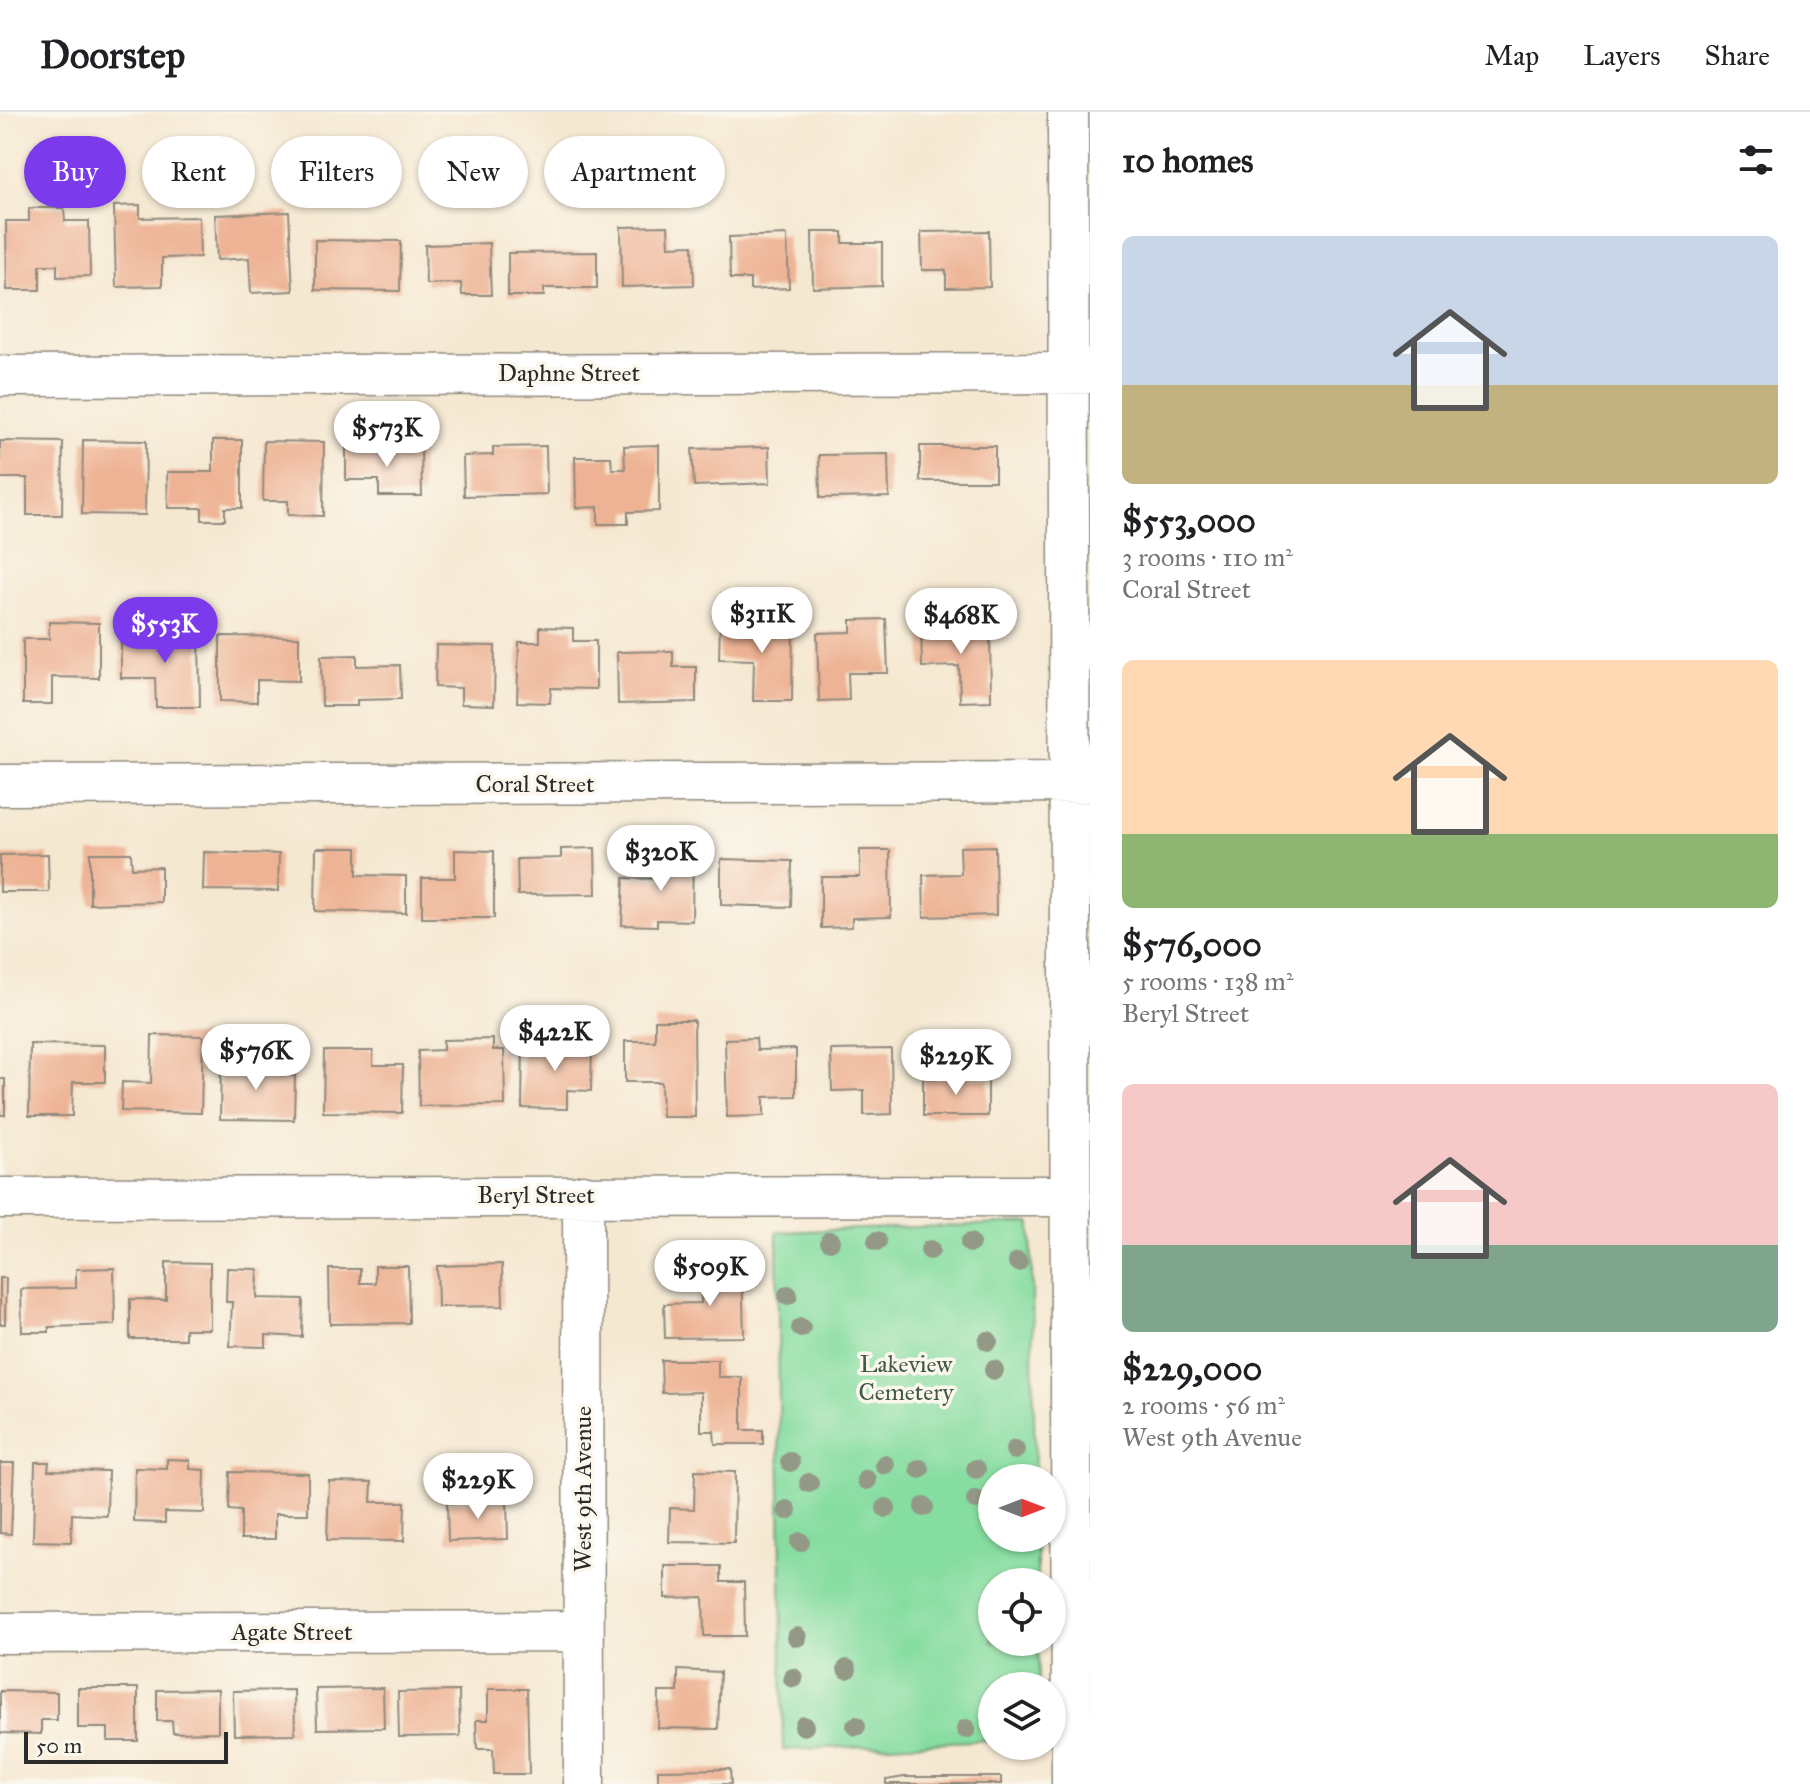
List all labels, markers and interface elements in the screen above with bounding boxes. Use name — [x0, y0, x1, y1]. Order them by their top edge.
text: Doorstep — [40, 32, 185, 78]
text: Map — [1484, 38, 1539, 73]
text: Layers — [1583, 38, 1661, 73]
text: Share — [1705, 38, 1770, 73]
chip: Buy — [24, 136, 126, 208]
chip: Rent — [142, 136, 255, 208]
chip: Filters — [271, 136, 402, 208]
chip: New — [418, 136, 528, 208]
chip: Apartment — [544, 136, 725, 208]
icon: filters — [1734, 138, 1778, 182]
text: 10 homes — [1122, 140, 1253, 181]
icon: home — [1378, 288, 1522, 432]
street label: Daphne Street — [498, 358, 641, 388]
pin: $573K — [331, 401, 443, 469]
text: $573K — [352, 411, 422, 443]
text: $553,000 — [1122, 500, 1256, 541]
text: 3 rooms · 110 m² — [1122, 541, 1293, 573]
text: Coral Street — [1122, 573, 1251, 605]
pin: $311K — [706, 587, 818, 655]
pin: $468K — [905, 588, 1017, 656]
pin: $553K — [109, 597, 221, 665]
text: $311K — [730, 597, 795, 629]
text: $468K — [923, 598, 999, 630]
text: $553K — [131, 607, 199, 639]
icon: home — [1378, 712, 1522, 856]
street label: Coral Street — [476, 769, 595, 799]
pin: $320K — [605, 825, 717, 893]
text: $320K — [625, 835, 697, 867]
text: $576,000 — [1122, 924, 1262, 965]
text: 5 rooms · 138 m² — [1122, 965, 1294, 997]
text: Beryl Street — [1122, 997, 1249, 1029]
pin: $422K — [499, 1005, 611, 1073]
text: $422K — [518, 1015, 592, 1047]
pin: $576K — [200, 1024, 312, 1092]
pin: $229K — [900, 1029, 1012, 1097]
text: $576K — [219, 1034, 293, 1066]
text: $229K — [919, 1039, 993, 1071]
icon: home — [1378, 1136, 1522, 1280]
street label: Beryl Street — [477, 1180, 595, 1210]
pin: $509K — [654, 1240, 766, 1308]
text: $509K — [672, 1250, 748, 1282]
text: $229,000 — [1122, 1348, 1262, 1389]
park label: Lakeview Cemetery — [858, 1349, 954, 1407]
text: 2 rooms · 56 m² — [1122, 1389, 1285, 1421]
street label: West 9th Avenue — [568, 1406, 598, 1572]
text: West 9th Avenue — [1122, 1421, 1302, 1453]
pin: $229K — [422, 1453, 534, 1521]
text: $229K — [441, 1463, 515, 1495]
north arrow — [978, 1464, 1066, 1552]
map controls — [978, 1464, 1066, 1760]
button: locate — [978, 1568, 1066, 1656]
street label: Agate Street — [231, 1617, 353, 1647]
button: layers — [978, 1672, 1066, 1760]
scale bar — [24, 1728, 228, 1764]
text: 50 m — [36, 1732, 82, 1759]

